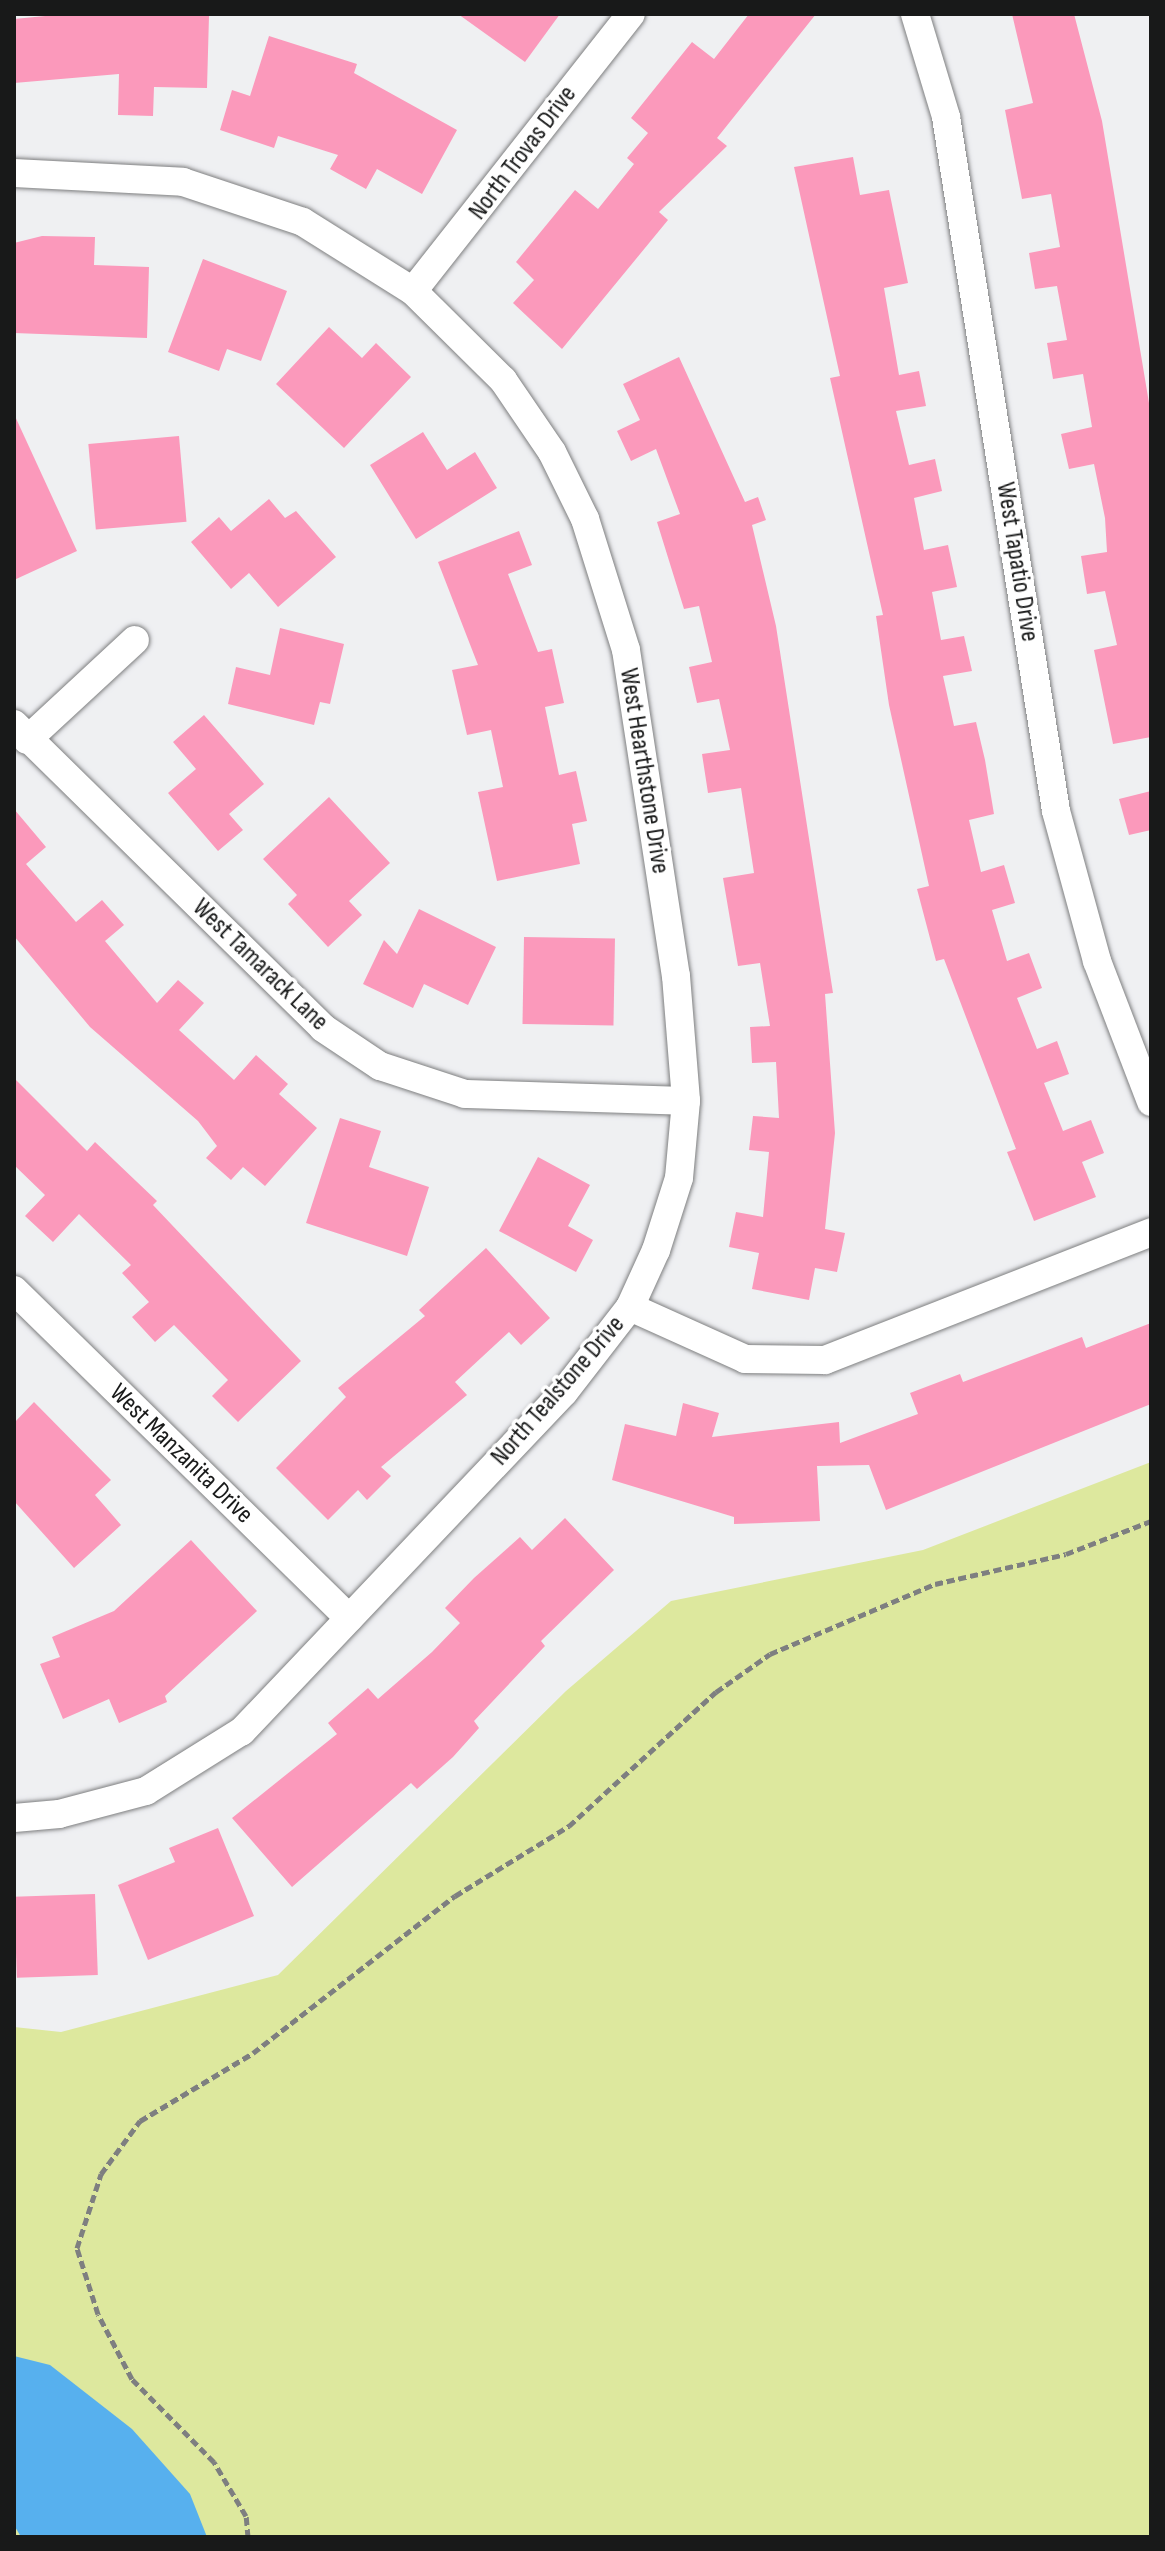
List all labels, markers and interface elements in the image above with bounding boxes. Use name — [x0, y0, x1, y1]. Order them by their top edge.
street label: North Trovas Drive — [462, 80, 584, 226]
street label: West Tapatio Drive — [989, 480, 1045, 644]
street label: West Hearthstone Drive — [612, 666, 676, 876]
street label: West Tamarack Lane — [186, 892, 334, 1038]
street label: North Tealstone Drive — [485, 1310, 631, 1472]
street label: West Manzanita Drive — [103, 1378, 259, 1530]

